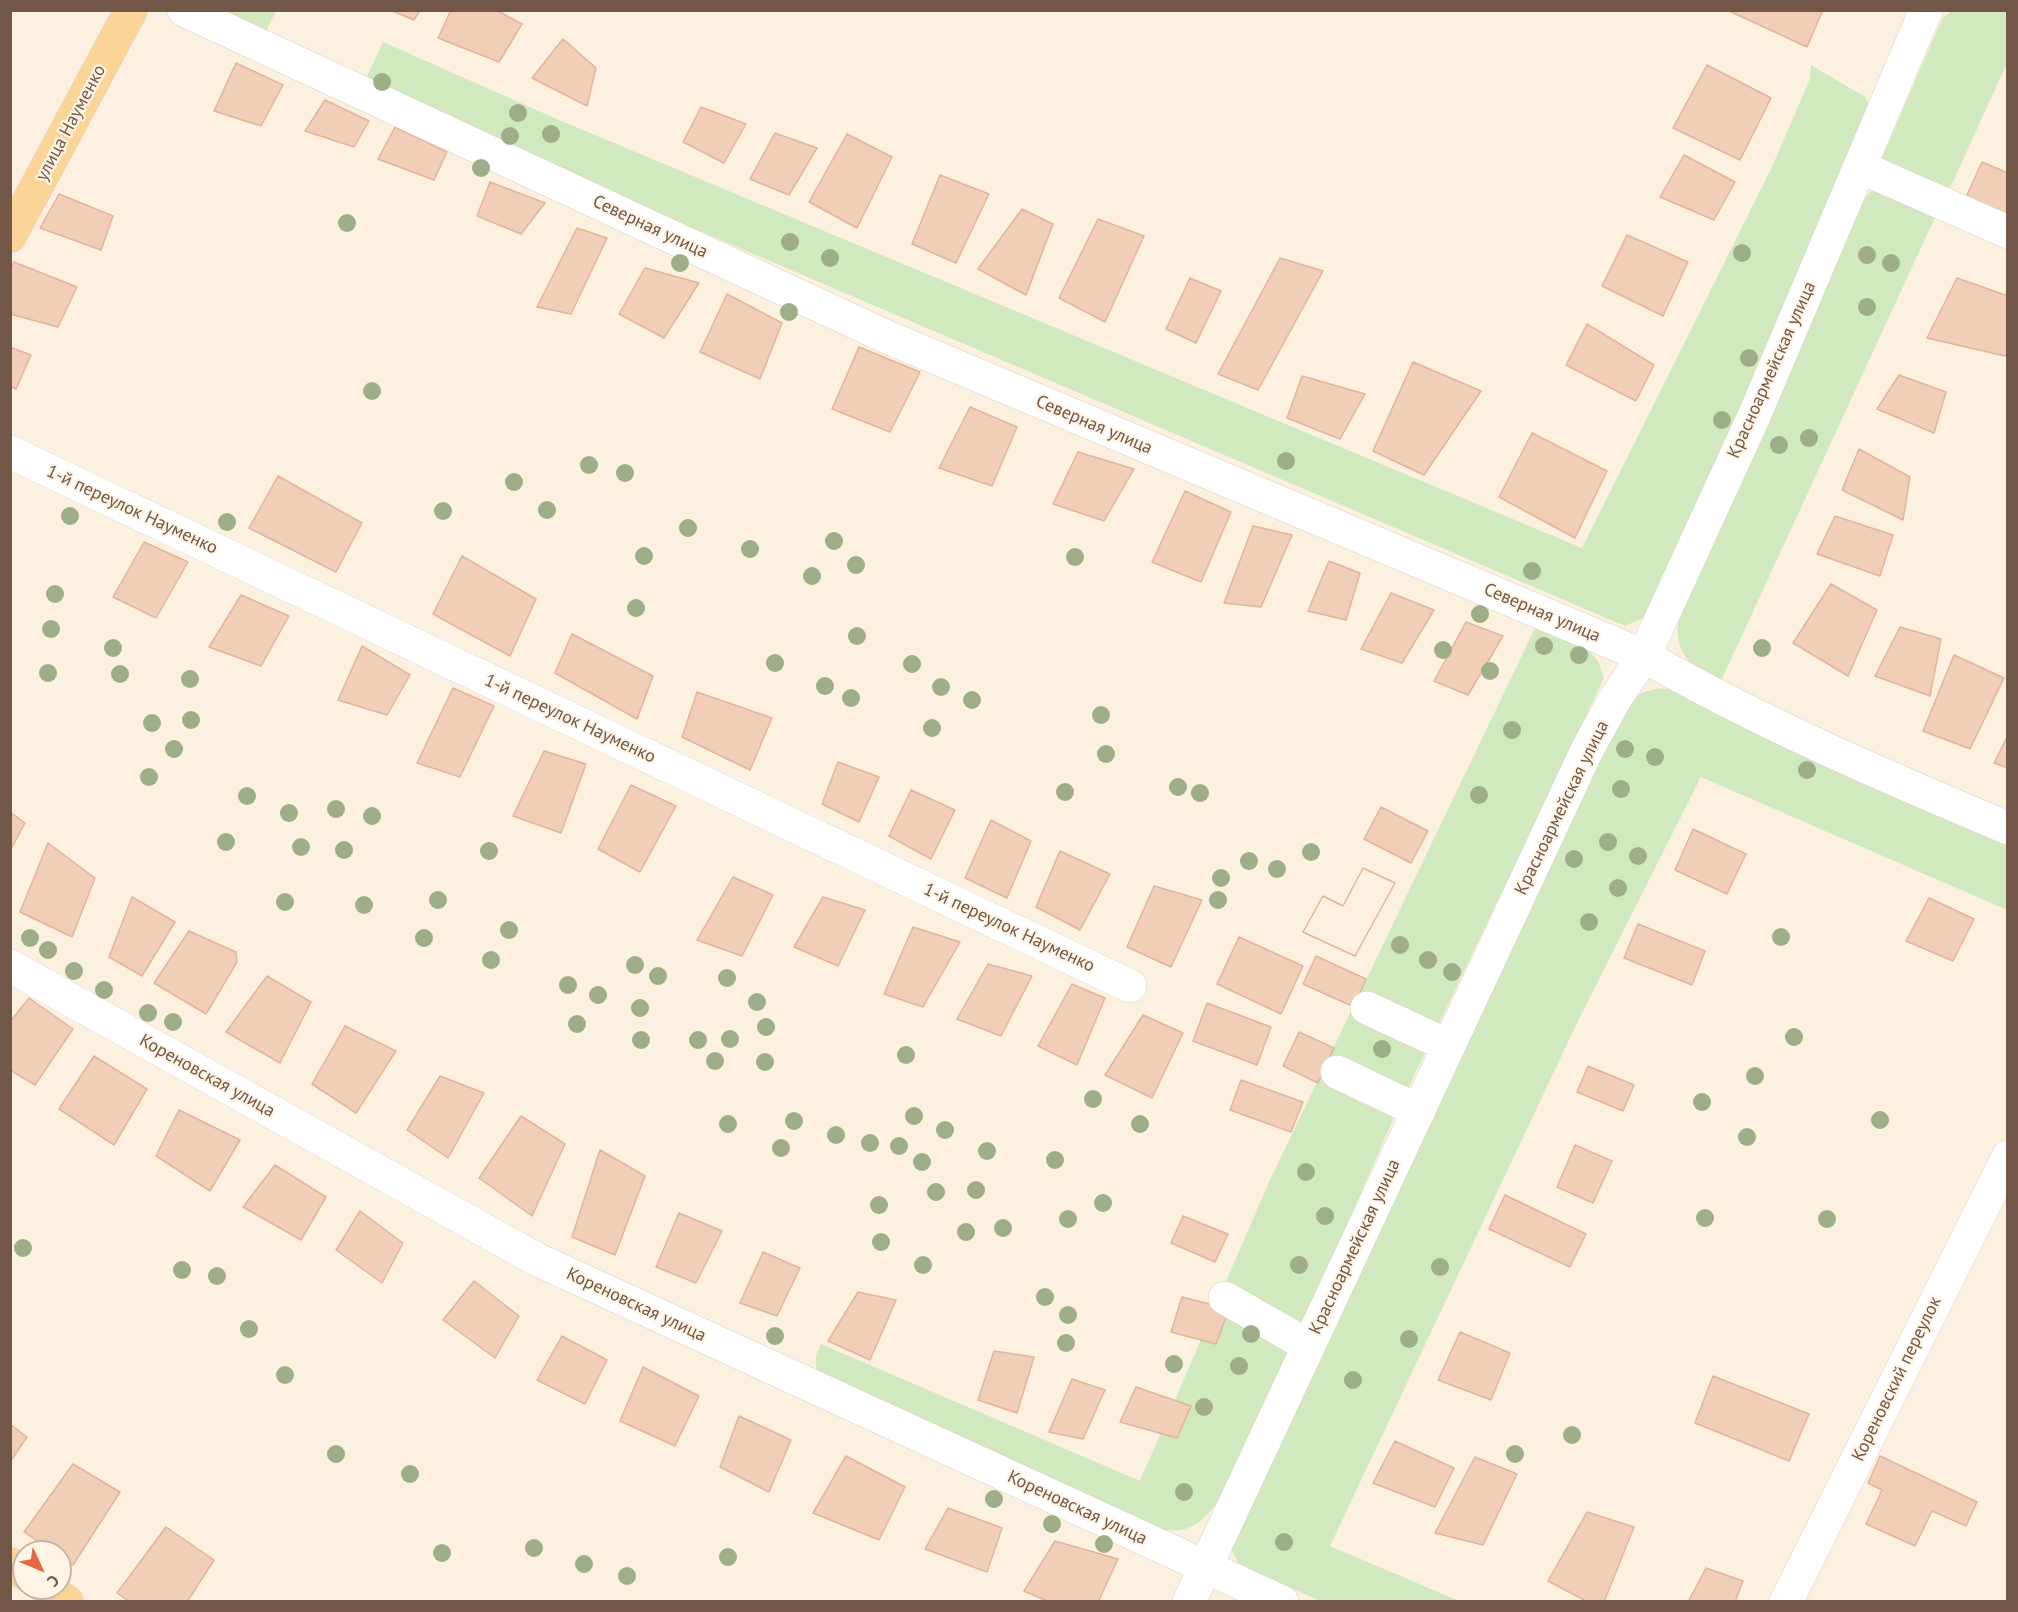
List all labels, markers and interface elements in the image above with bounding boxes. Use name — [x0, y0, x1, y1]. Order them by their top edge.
street label: улица Науменко — [31, 61, 111, 185]
street label: Северная улица — [589, 191, 711, 263]
street label: Красноармейская улица — [1723, 278, 1821, 462]
street label: Северная улица — [1032, 391, 1156, 459]
street label: 1-й переулок Науменко — [43, 461, 221, 559]
street label: Северная улица — [1480, 579, 1604, 647]
street label: 1-й переулок Науменко — [481, 670, 659, 768]
street label: Красноармейская улица — [1510, 717, 1614, 899]
street label: 1-й переулок Науменко — [920, 879, 1098, 977]
street label: Кореновская улица — [136, 1030, 278, 1122]
street label: Красноармейская улица — [1305, 1156, 1405, 1338]
street label: Кореновская улица — [563, 1263, 709, 1347]
street label: Кореновский переулок — [1848, 1293, 1946, 1465]
street label: Кореновская улица — [1004, 1466, 1150, 1550]
north arrow — [12, 1540, 72, 1600]
text: С — [43, 1571, 64, 1591]

